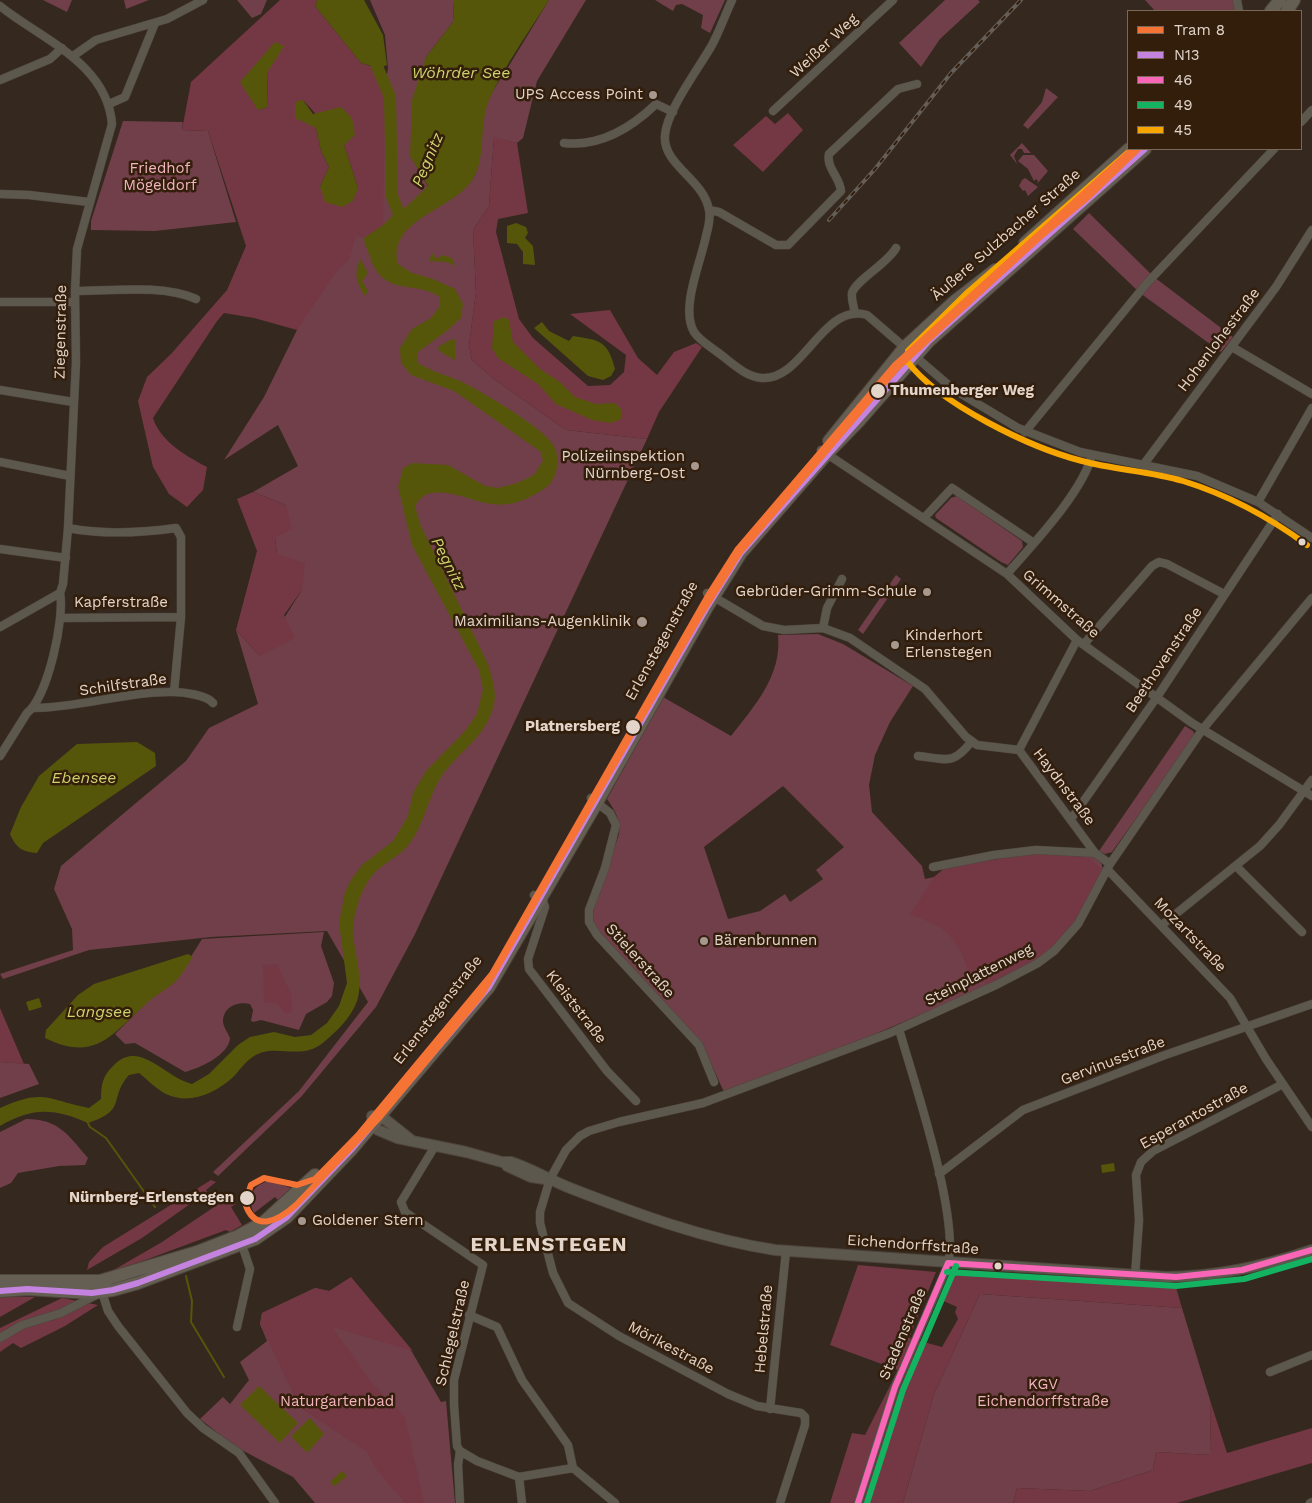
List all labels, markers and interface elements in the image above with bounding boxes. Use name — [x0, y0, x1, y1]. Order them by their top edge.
street label: Weißer Weg — [786, 10, 862, 82]
legend — [1127, 10, 1302, 150]
text: Tram 8 — [1174, 21, 1225, 39]
text: N13 — [1174, 46, 1200, 64]
water label: Wöhrder See — [412, 63, 510, 83]
text: 46 — [1174, 71, 1192, 89]
place label: UPS Access Point — [515, 86, 643, 104]
marker: UPS Access Point — [647, 89, 659, 101]
text: 49 — [1174, 96, 1192, 114]
text: 45 — [1174, 121, 1192, 139]
water label: Pegnitz — [408, 130, 448, 190]
park label: Friedhof Mögeldorf — [123, 160, 197, 195]
street label: Äußere Sulzbacher Straße — [928, 165, 1084, 305]
street label: Ziegenstraße — [51, 285, 71, 379]
street label: Hohenlohestraße — [1174, 285, 1264, 395]
marker: Thumenberger Weg — [869, 382, 887, 400]
place label: Thumenberger Weg — [890, 382, 1034, 400]
place label: Polizeiinspektion Nürnberg-Ost — [562, 448, 685, 483]
marker: Polizeiinspektion Nürnberg-Ost — [689, 460, 701, 472]
water label: Pegnitz — [427, 534, 469, 594]
unlabelled marker — [1297, 537, 1307, 547]
street label: Grimmstraße — [1019, 566, 1103, 642]
street label: Erlenstegenstraße — [622, 578, 702, 704]
place label: Gebrüder-Grimm-Schule — [735, 583, 917, 601]
marker: Gebrüder-Grimm-Schule — [921, 586, 933, 598]
street label: Kapferstraße — [74, 594, 168, 612]
street label: Beethovenstraße — [1122, 604, 1206, 716]
place label: Maximilians-Augenklinik — [454, 613, 631, 631]
marker: Maximilians-Augenklinik — [635, 615, 649, 629]
place label: Kinderhort Erlenstegen — [905, 627, 992, 662]
marker: Kinderhort Erlenstegen — [889, 639, 901, 651]
street label: Schilfstraße — [78, 670, 168, 700]
place label: Platnersberg — [525, 718, 620, 736]
marker: Platnersberg — [624, 718, 642, 736]
street label: Haydnstraße — [1029, 745, 1099, 829]
water label: Ebensee — [52, 768, 116, 788]
street label: Mozartstraße — [1150, 894, 1230, 976]
street label: Stielerstraße — [602, 920, 678, 1002]
place label: Bärenbrunnen — [714, 932, 817, 950]
marker: Bärenbrunnen — [698, 935, 710, 947]
street label: Steinplattenweg — [922, 940, 1036, 1010]
street label: Erlenstegenstraße — [390, 952, 486, 1068]
street label: Kleiststraße — [542, 967, 610, 1047]
water label: Langsee — [67, 1002, 131, 1022]
street label: Gervinusstraße — [1058, 1033, 1168, 1089]
street label: Esperantostraße — [1137, 1079, 1251, 1153]
place label: Nürnberg-Erlenstegen — [69, 1189, 234, 1207]
marker: Nürnberg-Erlenstegen — [238, 1189, 256, 1207]
place label: Goldener Stern — [312, 1212, 424, 1230]
marker: Goldener Stern — [296, 1215, 308, 1227]
street label: Eichendorffstraße — [847, 1231, 979, 1259]
district label: ERLENSTEGEN — [469, 1233, 629, 1257]
unlabelled marker — [993, 1261, 1003, 1271]
street label: Schlegelstraße — [432, 1278, 474, 1388]
street label: Hebelstraße — [751, 1284, 777, 1374]
street label: Stadenstraße — [876, 1285, 930, 1383]
street label: Mörikestraße — [625, 1318, 717, 1378]
park label: KGV Eichendorffstraße — [977, 1376, 1109, 1411]
park label: Naturgartenbad — [280, 1393, 394, 1411]

